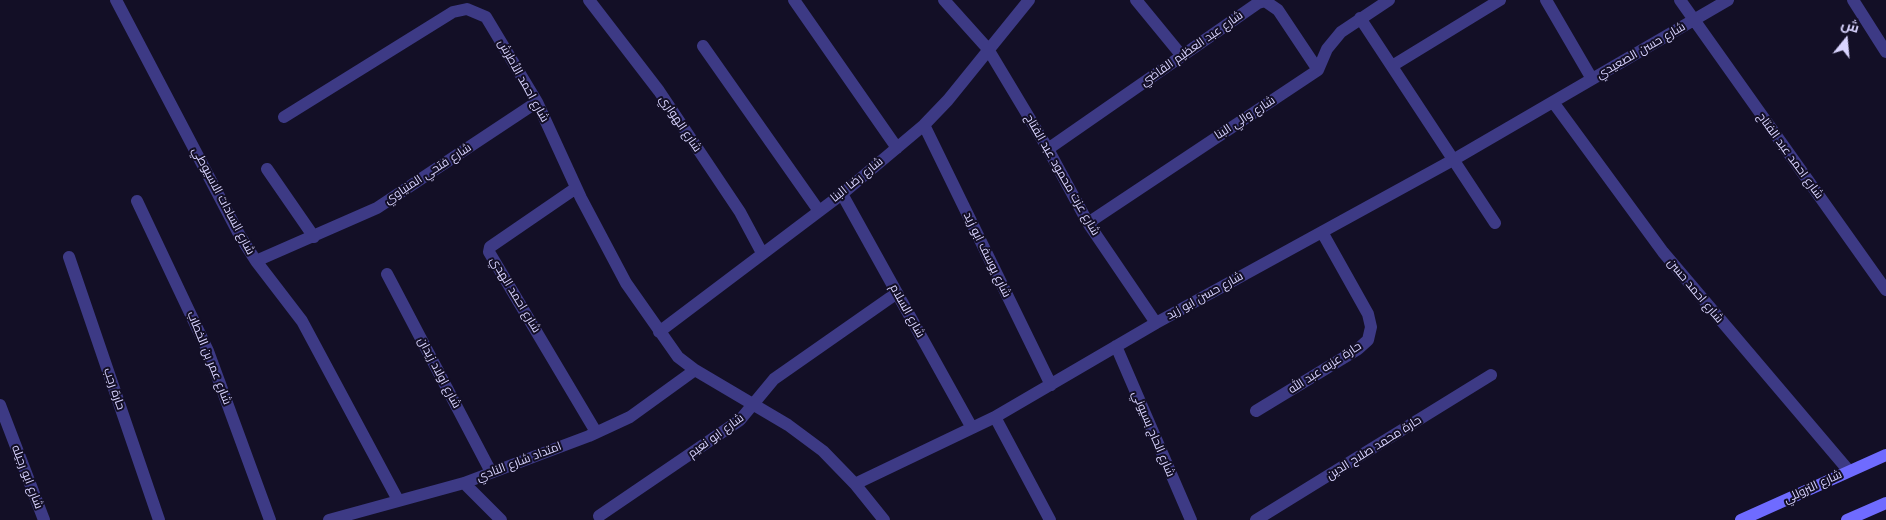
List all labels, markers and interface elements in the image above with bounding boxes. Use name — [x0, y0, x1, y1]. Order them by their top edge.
street label: شارع عبد العظيم القاضي — [1138, 8, 1246, 90]
north arrow — [1821, 15, 1871, 65]
text: ش — [1839, 15, 1861, 36]
street label: شارع حسن الصعيدي — [1594, 20, 1688, 82]
street label: شارع احمد الأطرش — [494, 37, 552, 125]
street label: شارع الهواري — [656, 93, 704, 155]
street label: شارع والي البنا — [1212, 93, 1278, 143]
street label: شارع احمد عبد الفتاح — [1754, 110, 1826, 202]
street label: شارع عزت محمود عبد الفتاح — [1021, 112, 1103, 238]
street label: شارع فتحي المنياوي — [382, 140, 474, 208]
street label: شارع السادات الاسيوطي — [189, 145, 257, 257]
street label: شارع رضا البنا — [828, 154, 886, 206]
street label: شارع يوسف ابو زيد — [960, 210, 1014, 300]
street label: شارع احمد الهدي — [487, 254, 543, 336]
street label: شارع احمد حسن — [1664, 256, 1726, 326]
street label: شارع حسن ابو زيد — [1164, 269, 1246, 323]
street label: شارع السلام — [886, 282, 928, 340]
street label: شارع عمر بن الخطاب — [184, 309, 234, 407]
street label: شارع اولاد زيدان — [414, 335, 464, 411]
street label: حارة عزبه عبد الله — [1286, 339, 1364, 397]
street label: حارة رجب — [100, 366, 128, 412]
street label: شارع الحاج بسيوني — [1128, 389, 1178, 479]
street label: شارع ابو نعيم — [685, 411, 747, 461]
street label: حارة محمد صلاح الدين — [1324, 413, 1424, 483]
street label: امتداد شارع النادي — [474, 439, 564, 485]
street label: شارع ابو رجيله — [8, 443, 46, 511]
street label: شارع التروللي — [1782, 467, 1844, 507]

